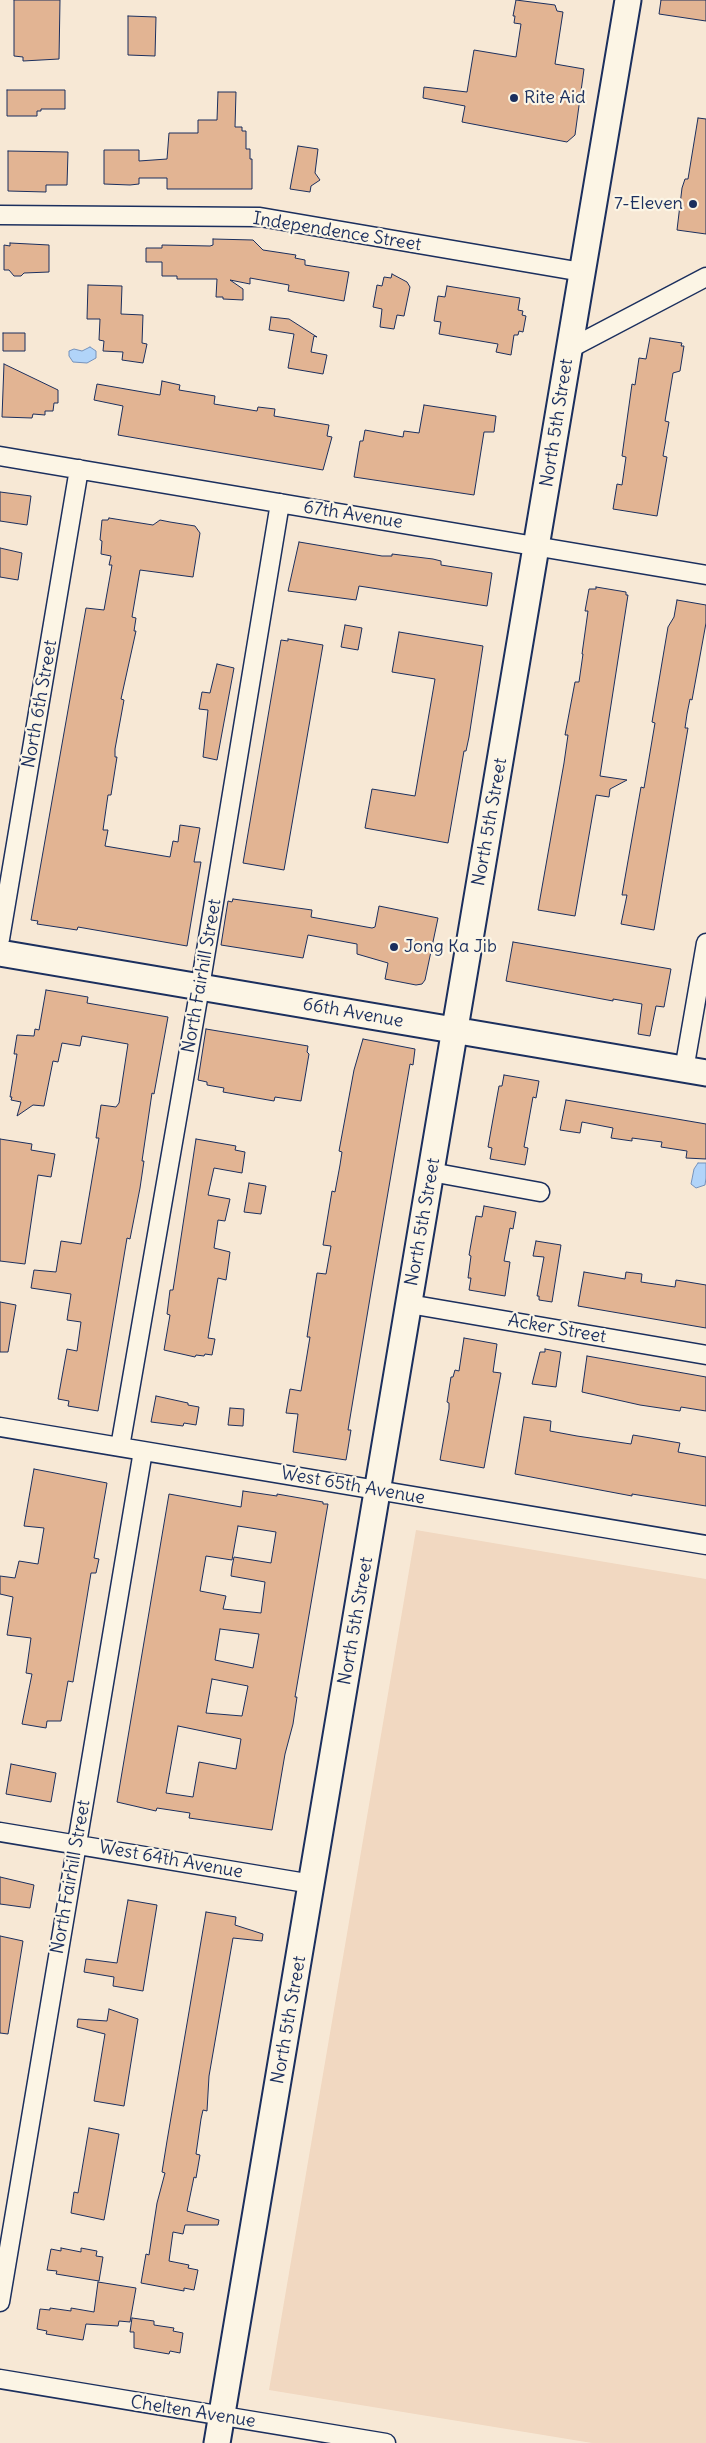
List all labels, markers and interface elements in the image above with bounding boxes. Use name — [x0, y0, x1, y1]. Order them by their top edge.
place label: Rite Aid — [524, 87, 586, 109]
marker: Rite Aid — [508, 92, 520, 104]
place label: 7-Eleven — [614, 193, 683, 215]
marker: 7-Eleven — [687, 198, 699, 210]
street label: Independence Street — [251, 208, 423, 256]
street label: North 5th Street — [536, 357, 578, 489]
street label: 67th Avenue — [302, 496, 404, 534]
street label: North 6th Street — [18, 638, 62, 770]
street label: North 5th Street — [468, 756, 512, 888]
street label: North Fairhill Street — [178, 897, 226, 1055]
place label: Jong Ka Jib — [404, 936, 497, 958]
marker: Jong Ka Jib — [388, 941, 400, 953]
street label: 66th Avenue — [301, 994, 405, 1032]
street label: North 5th Street — [401, 1156, 445, 1288]
street label: Acker Street — [506, 1310, 608, 1348]
street label: West 65th Avenue — [279, 1463, 427, 1509]
street label: North 5th Street — [334, 1555, 378, 1687]
street label: North Fairhill Street — [47, 1798, 95, 1956]
street label: West 64th Avenue — [97, 1837, 245, 1883]
street label: North 5th Street — [267, 1954, 311, 2086]
street label: Chelten Avenue — [129, 2391, 257, 2433]

